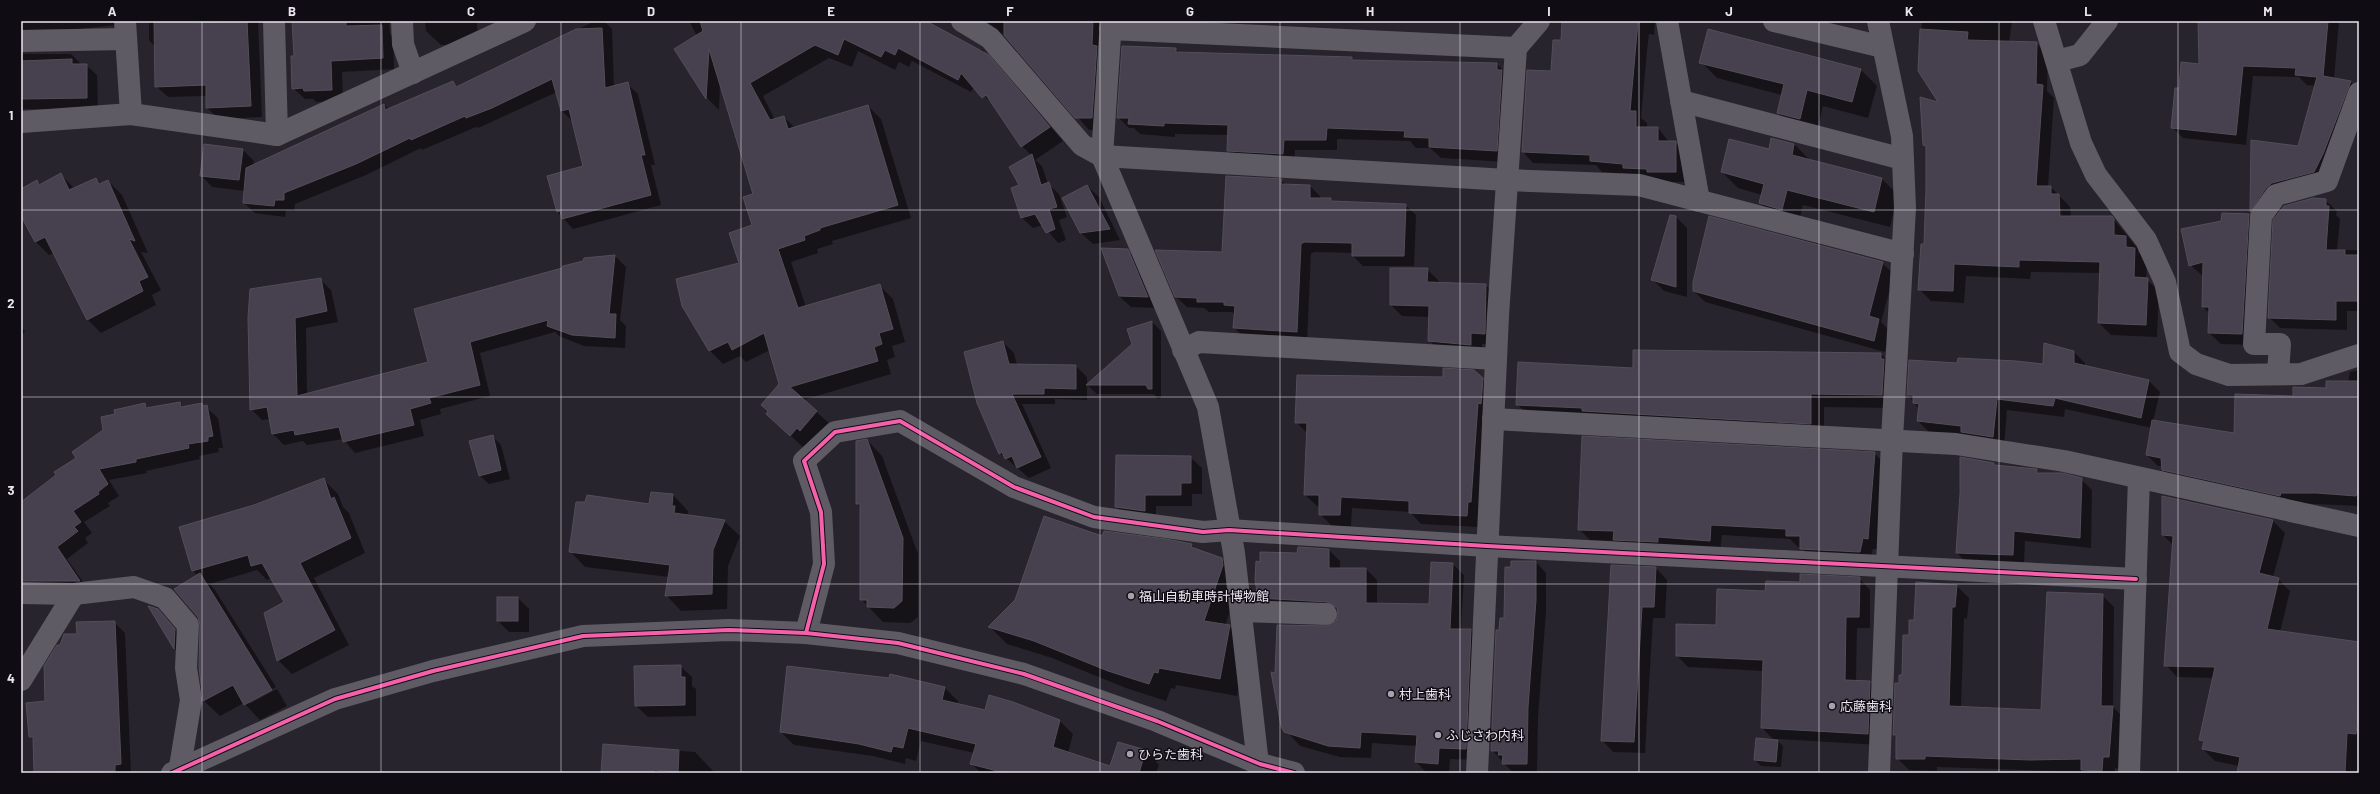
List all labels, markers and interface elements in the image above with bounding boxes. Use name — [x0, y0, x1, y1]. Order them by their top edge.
text: A — [108, 3, 117, 19]
text: B — [288, 3, 296, 19]
text: C — [467, 3, 475, 19]
text: D — [647, 3, 655, 19]
text: E — [827, 3, 835, 19]
text: F — [1006, 3, 1014, 19]
text: G — [1186, 3, 1194, 19]
text: H — [1366, 3, 1374, 19]
text: I — [1547, 3, 1551, 19]
text: J — [1725, 3, 1733, 19]
text: K — [1905, 3, 1913, 19]
text: L — [2084, 3, 2092, 19]
text: M — [2263, 3, 2273, 19]
text: 1 — [9, 107, 13, 123]
text: 2 — [7, 295, 15, 311]
text: 3 — [7, 482, 15, 498]
place label: 福山自動車時計博物館 — [1139, 588, 1269, 604]
marker: 福山自動車時計博物館 — [1126, 591, 1136, 601]
text: 4 — [7, 670, 15, 686]
place label: 村上歯科 — [1399, 686, 1451, 702]
marker: 村上歯科 — [1386, 689, 1396, 699]
place label: 応藤歯科 — [1840, 698, 1892, 714]
marker: 応藤歯科 — [1827, 701, 1837, 711]
place label: ふじさわ内科 — [1446, 727, 1524, 743]
marker: ふじさわ内科 — [1433, 730, 1443, 740]
place label: ひらた歯科 — [1138, 746, 1203, 762]
marker: ひらた歯科 — [1125, 749, 1135, 759]

